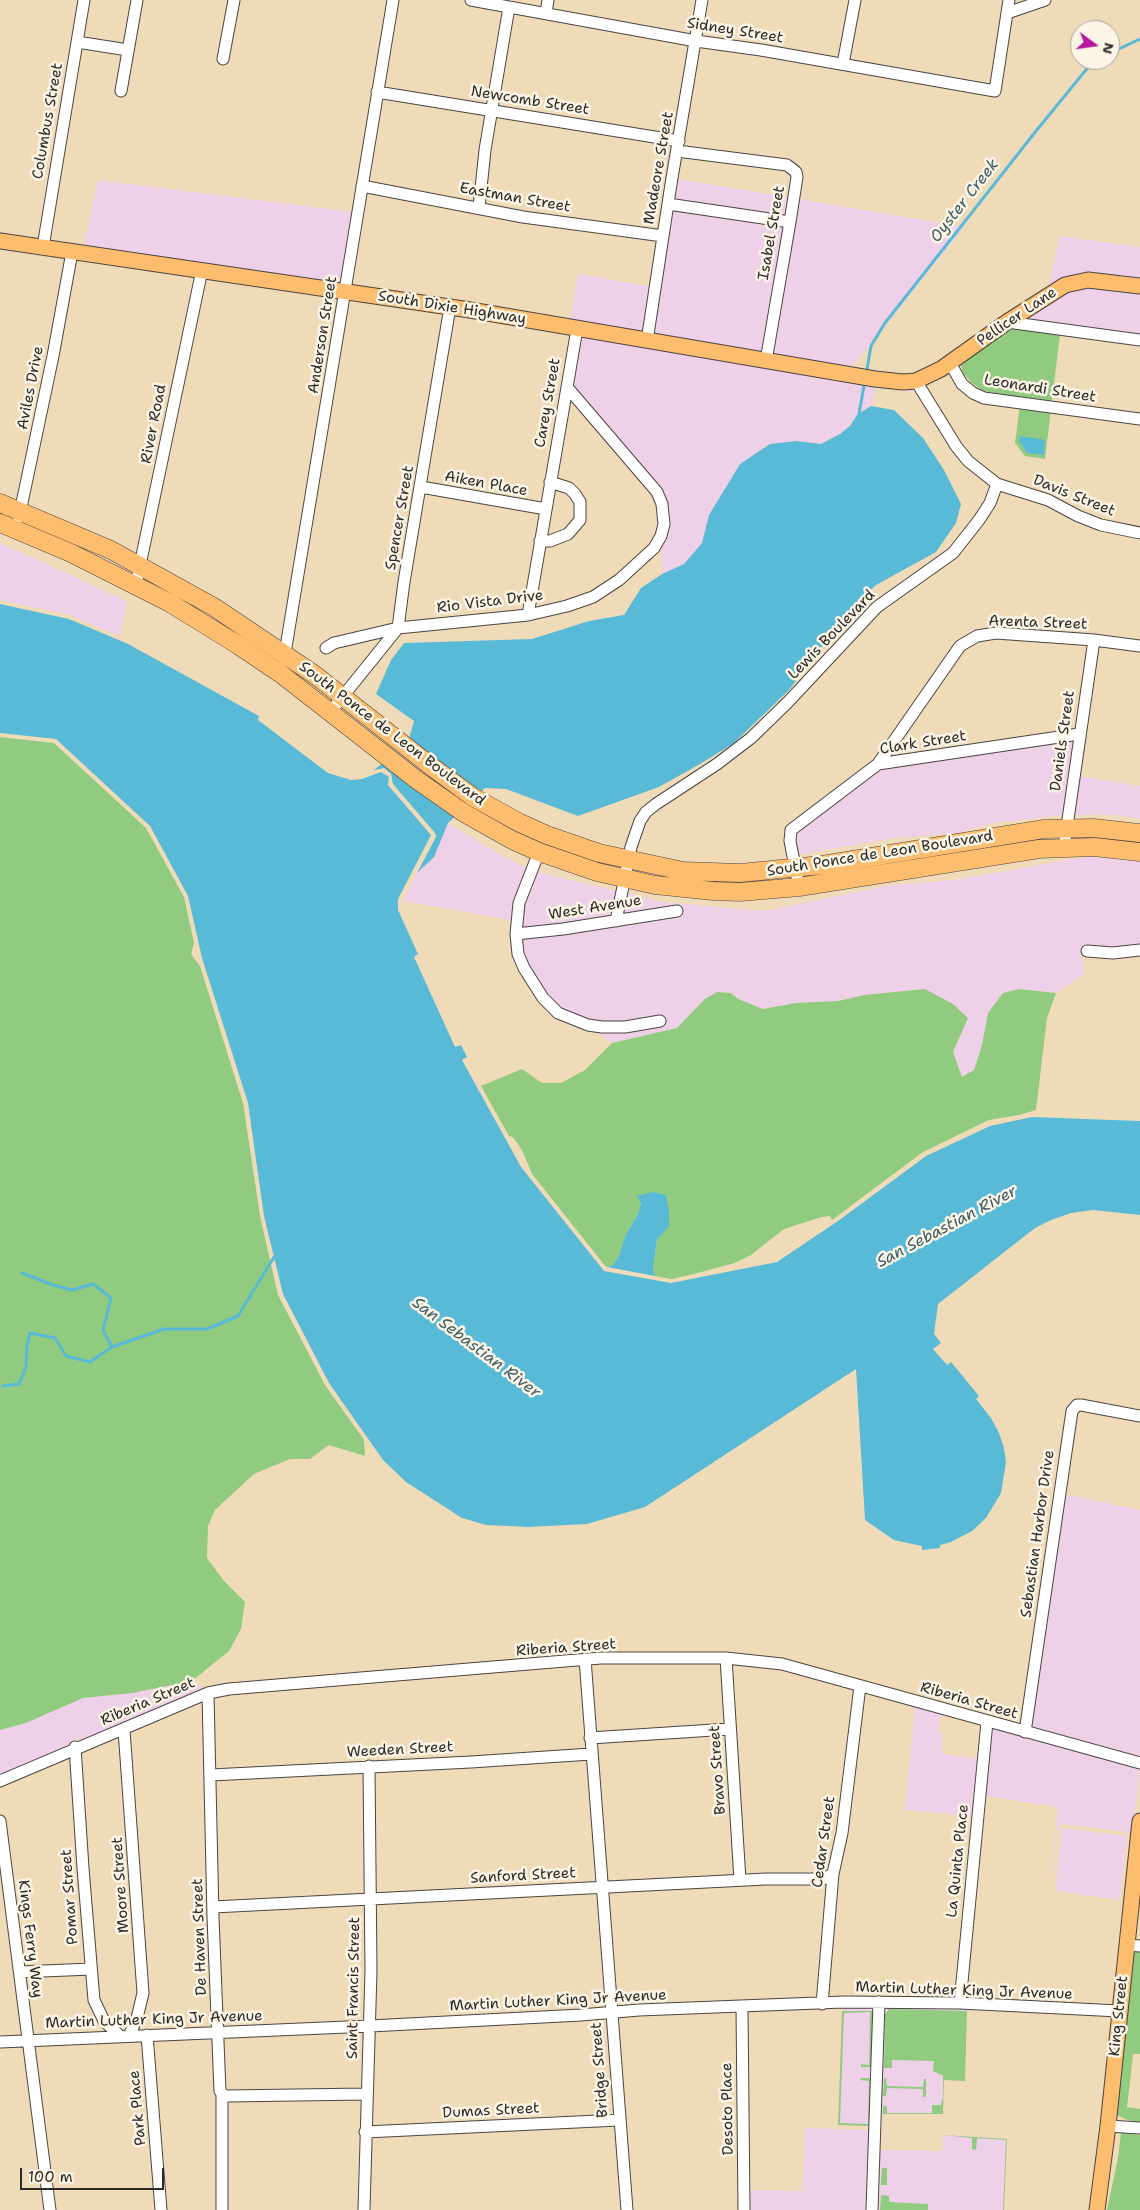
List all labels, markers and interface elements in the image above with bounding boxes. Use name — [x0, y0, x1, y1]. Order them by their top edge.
street label: Sidney Street — [686, 15, 784, 47]
north arrow — [1070, 20, 1120, 70]
text: N — [1099, 41, 1119, 56]
street label: Columbus Street — [29, 61, 67, 181]
street label: Newcomb Street — [469, 83, 591, 119]
street label: Madeore Street — [640, 110, 678, 226]
water label: Oyster Creek — [926, 155, 1004, 247]
street label: Eastman Street — [458, 179, 572, 217]
street label: Isabel Street — [755, 184, 789, 282]
street label: Anderson Street — [305, 275, 341, 395]
street label: Pellicer Lane — [974, 284, 1060, 350]
street label: South Dixie Highway — [377, 287, 527, 329]
street label: Aviles Drive — [14, 345, 48, 431]
street label: Carey Street — [531, 357, 565, 449]
street label: Leonardi Street — [983, 371, 1097, 407]
street label: River Road — [138, 383, 170, 465]
street label: Spencer Street — [382, 464, 418, 572]
street label: Aiken Place — [443, 468, 529, 500]
street label: Davis Street — [1030, 471, 1118, 521]
street label: Lewis Boulevard — [785, 586, 879, 684]
street label: Rio Vista Drive — [436, 587, 544, 617]
street label: Arenta Street — [988, 612, 1088, 634]
street label: South Ponce de Leon Boulevard — [295, 658, 489, 810]
street label: Daniels Street — [1047, 689, 1079, 793]
street label: Clark Street — [879, 727, 967, 759]
street label: South Ponce de Leon Boulevard — [766, 827, 994, 881]
street label: West Avenue — [547, 892, 643, 924]
water label: San Sebastian River — [874, 1182, 1020, 1272]
water label: San Sebastian River — [408, 1293, 544, 1403]
street label: Sebastian Harbor Drive — [1017, 1449, 1059, 1619]
street label: Riberia Street — [515, 1636, 617, 1660]
street label: Riberia Street — [98, 1674, 198, 1730]
street label: Riberia Street — [918, 1678, 1020, 1724]
street label: Bravo Street — [706, 1725, 730, 1815]
street label: Weeden Street — [346, 1738, 454, 1762]
street label: Cedar Street — [809, 1795, 839, 1889]
street label: La Quinta Place — [943, 1803, 973, 1919]
street label: Moore Street — [109, 1836, 133, 1934]
street label: Pomar Street — [58, 1849, 82, 1945]
street label: Sanford Street — [470, 1864, 576, 1888]
street label: De Haven Street — [189, 1878, 211, 1996]
street label: Kings Ferry Way — [14, 1879, 46, 1999]
street label: Saint Francis Street — [344, 1917, 364, 2059]
street label: King Street — [1106, 1975, 1132, 2057]
street label: Martin Luther King Jr Avenue — [855, 1978, 1073, 2004]
street label: Martin Luther King Jr Avenue — [449, 1986, 667, 2016]
street label: Martin Luther King Jr Avenue — [45, 2007, 263, 2033]
street label: Bridge Street — [588, 2022, 612, 2118]
street label: Desoto Place — [718, 2063, 738, 2155]
street label: Park Place — [126, 2070, 150, 2146]
street label: Dumas Street — [442, 2099, 540, 2123]
scale bar — [22, 2158, 166, 2190]
text: 100 m — [28, 2167, 73, 2187]

